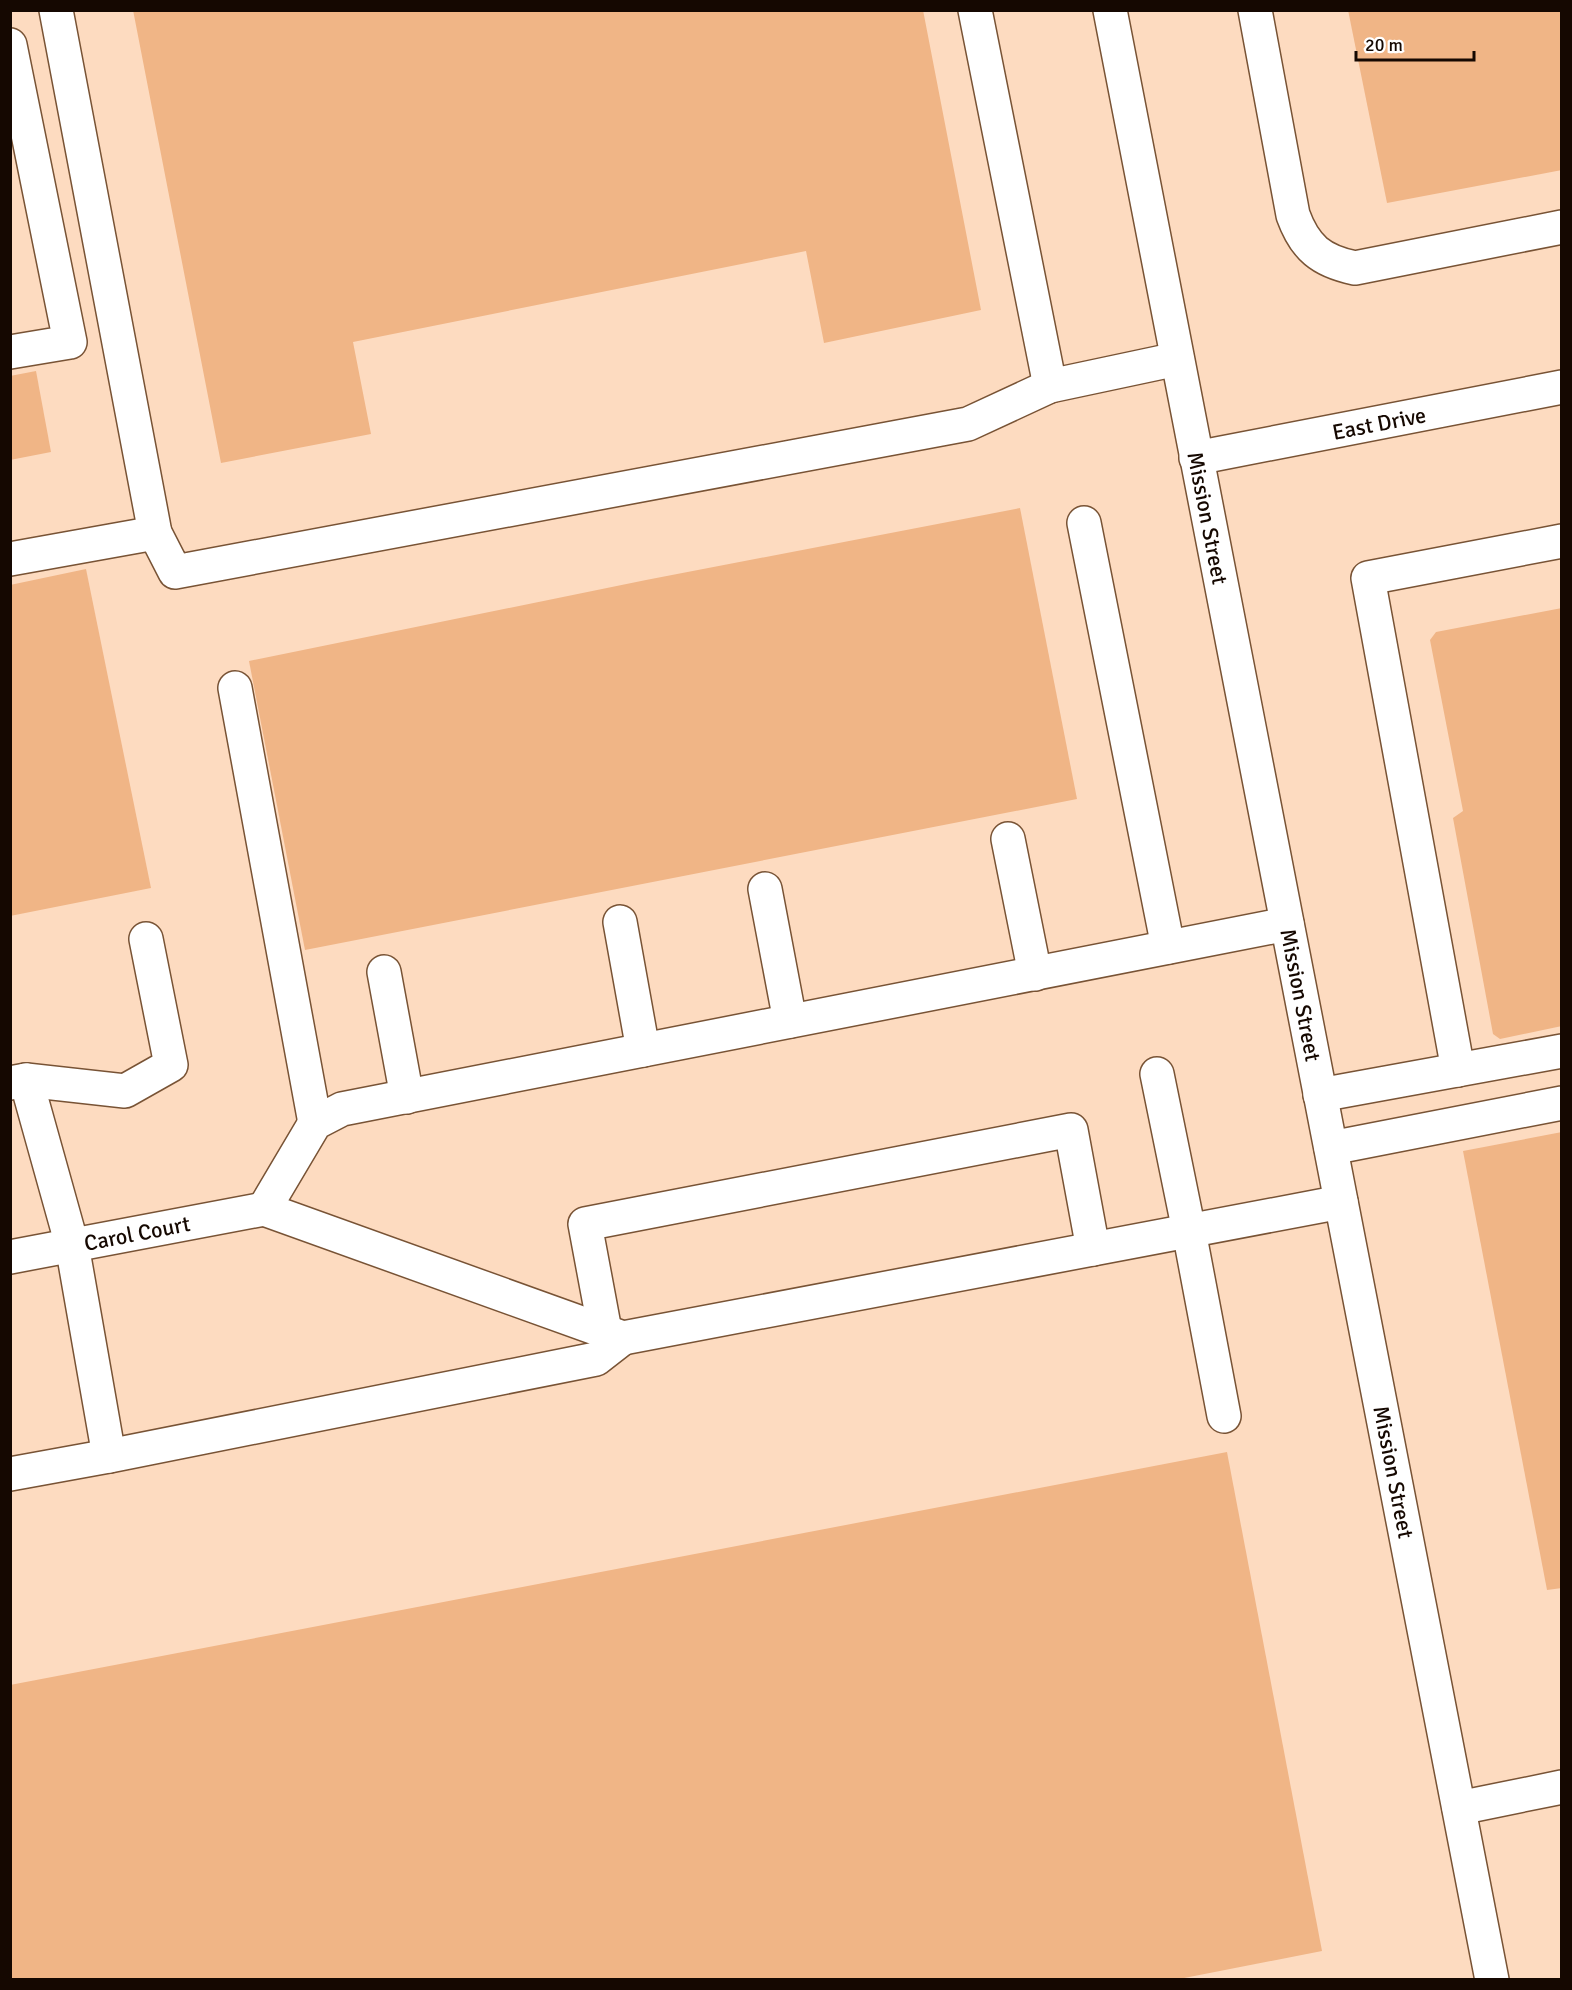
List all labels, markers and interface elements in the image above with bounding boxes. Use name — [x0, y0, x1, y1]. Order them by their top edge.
scale bar — [1356, 24, 1474, 62]
text: 20 m — [1365, 34, 1403, 56]
street label: East Drive — [1330, 401, 1428, 446]
street label: Mission Street — [1181, 449, 1234, 587]
street label: Mission Street — [1274, 926, 1327, 1064]
street label: Carol Court — [82, 1210, 193, 1257]
street label: Mission Street — [1367, 1403, 1420, 1541]

